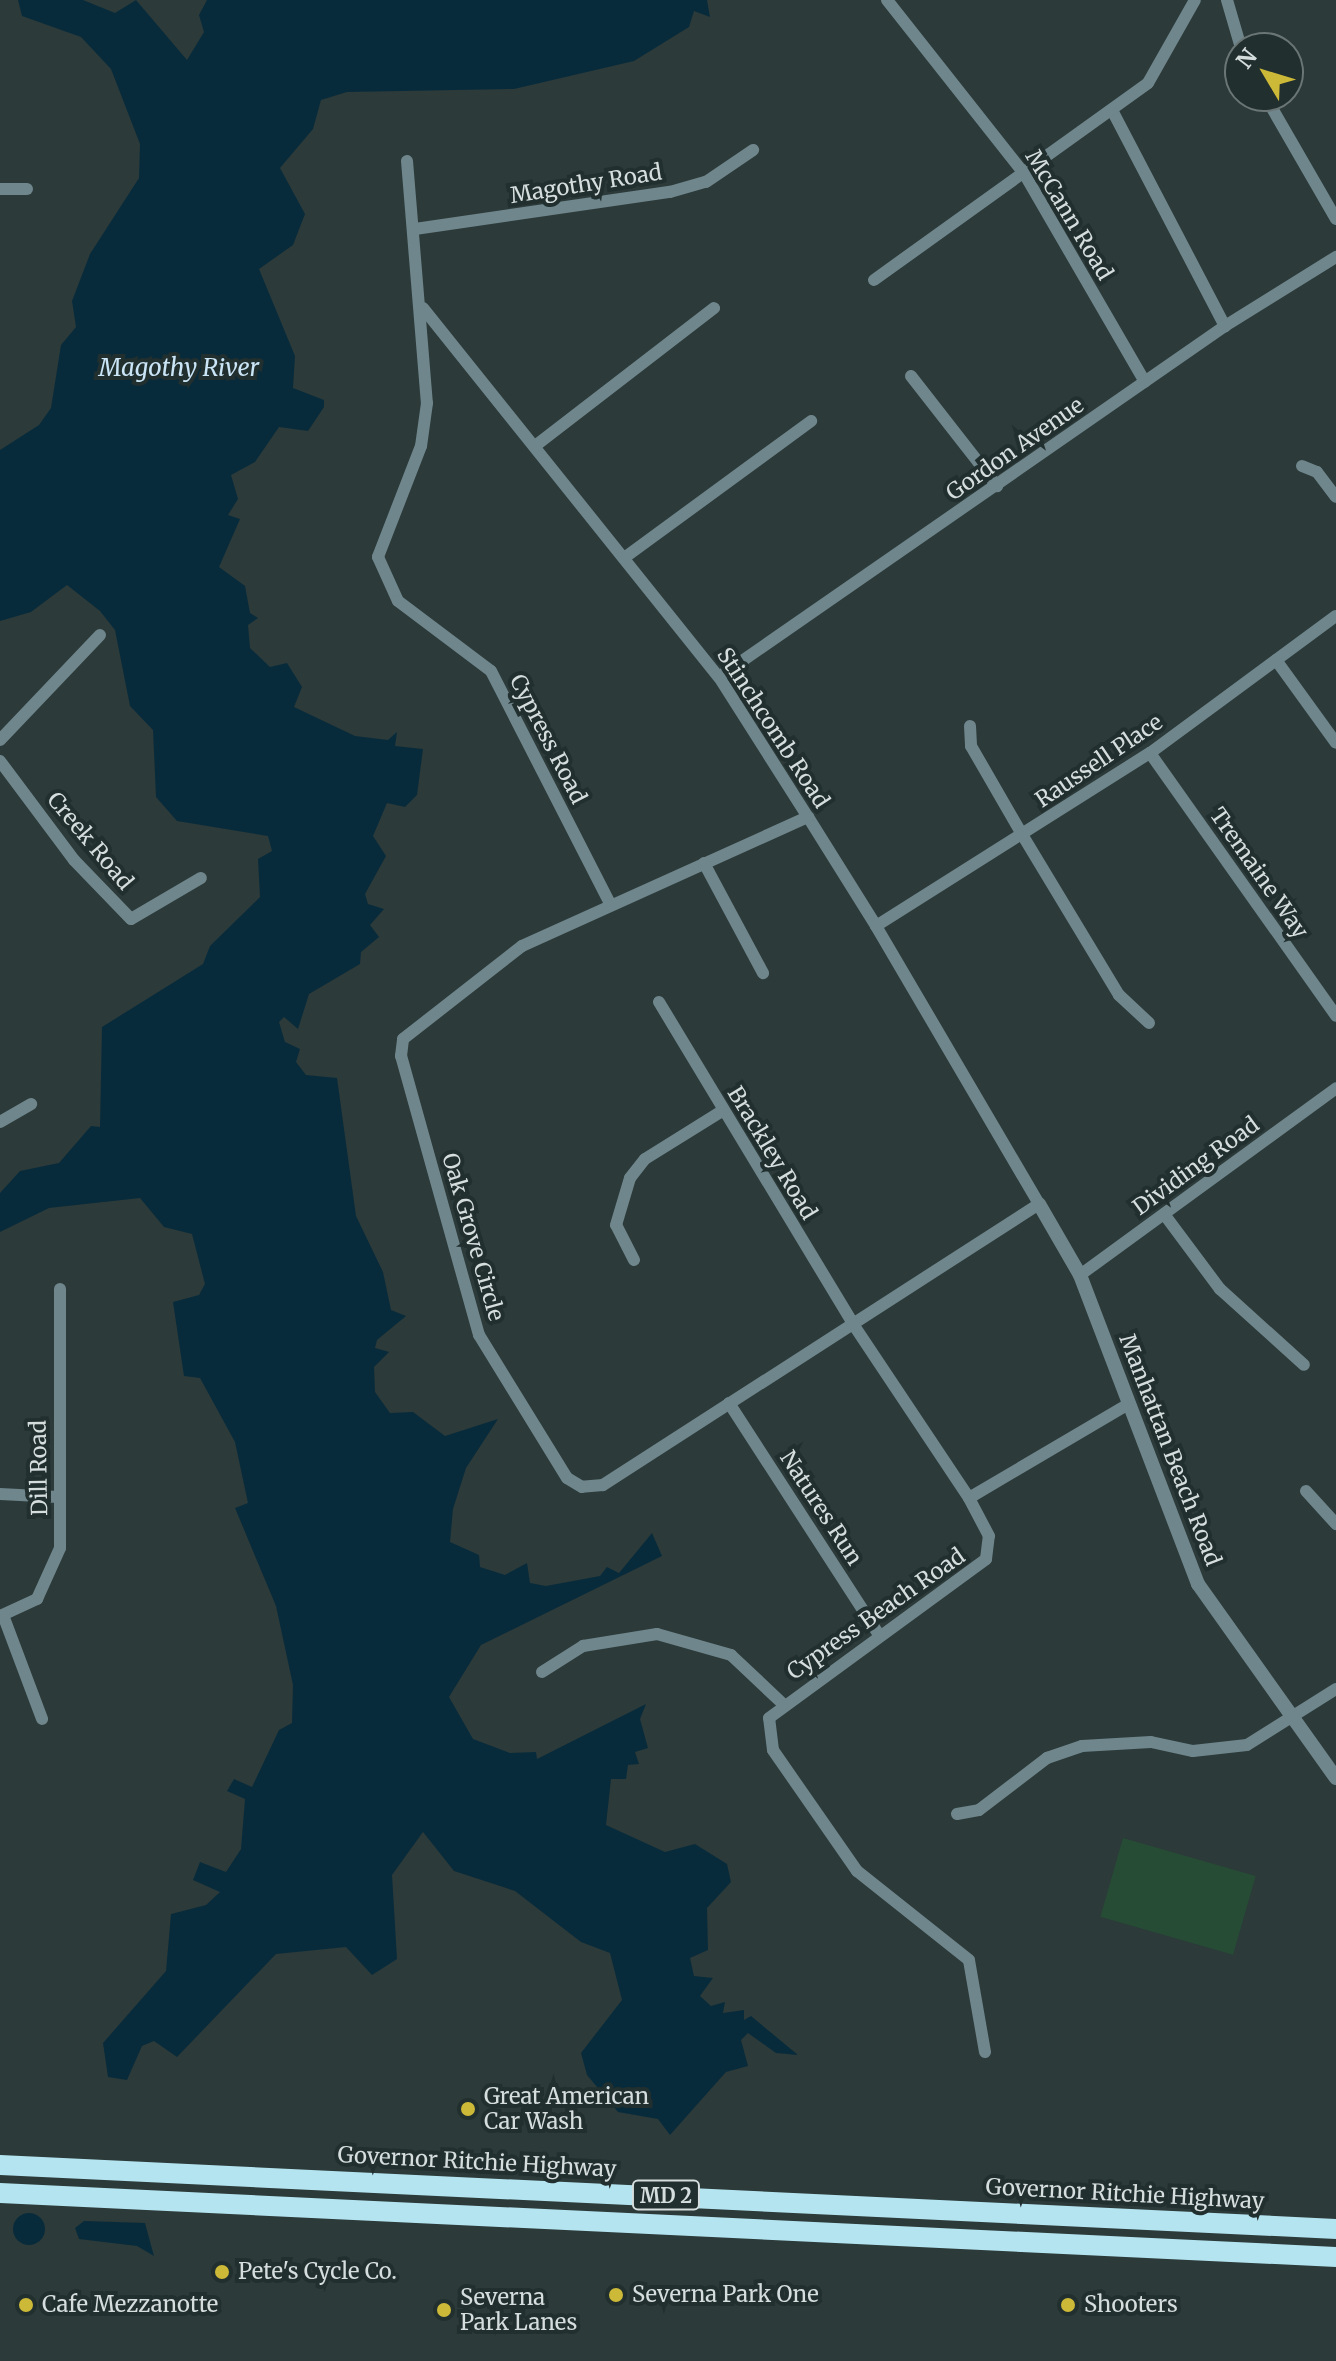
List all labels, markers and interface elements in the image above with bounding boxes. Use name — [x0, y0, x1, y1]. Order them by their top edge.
north arrow — [1224, 32, 1304, 112]
text: N — [1230, 43, 1263, 74]
street label: McCann Road — [1020, 145, 1118, 285]
street label: Magothy Road — [508, 159, 664, 209]
water label: Magothy River — [99, 354, 259, 382]
street label: Gordon Avenue — [941, 392, 1089, 506]
street label: Stinchcomb Road — [711, 643, 835, 813]
street label: Cypress Road — [504, 670, 592, 808]
street label: Raussell Place — [1030, 709, 1168, 813]
street label: Creek Road — [42, 787, 138, 895]
street label: Tremaine Way — [1204, 803, 1314, 943]
street label: Brackley Road — [722, 1082, 822, 1224]
street label: Dividing Road — [1128, 1111, 1264, 1221]
street label: Oak Grove Circle — [436, 1150, 510, 1324]
street label: Manhattan Beach Road — [1114, 1331, 1226, 1569]
street label: Dill Road — [25, 1420, 53, 1516]
street label: Natures Run — [774, 1446, 868, 1570]
street label: Cypress Beach Road — [782, 1543, 970, 1685]
place label: Great American Car Wash — [484, 2083, 649, 2134]
marker: Great American Car Wash — [459, 2100, 477, 2118]
street label: Governor Ritchie Highway — [337, 2142, 617, 2182]
street label: Governor Ritchie Highway — [985, 2174, 1265, 2214]
road number: MD 2 — [630, 2179, 702, 2211]
place label: Pete's Cycle Co. — [238, 2259, 397, 2285]
marker: Pete's Cycle Co. — [213, 2263, 231, 2281]
place label: Severna Park One — [632, 2282, 819, 2308]
place label: Severna Park Lanes — [460, 2284, 577, 2336]
marker: Severna Park One — [607, 2286, 625, 2304]
place label: Cafe Mezzanotte — [42, 2292, 218, 2318]
place label: Shooters — [1084, 2292, 1178, 2318]
marker: Cafe Mezzanotte — [17, 2296, 35, 2314]
marker: Shooters — [1059, 2296, 1077, 2314]
marker: Severna Park Lanes — [435, 2301, 453, 2319]

